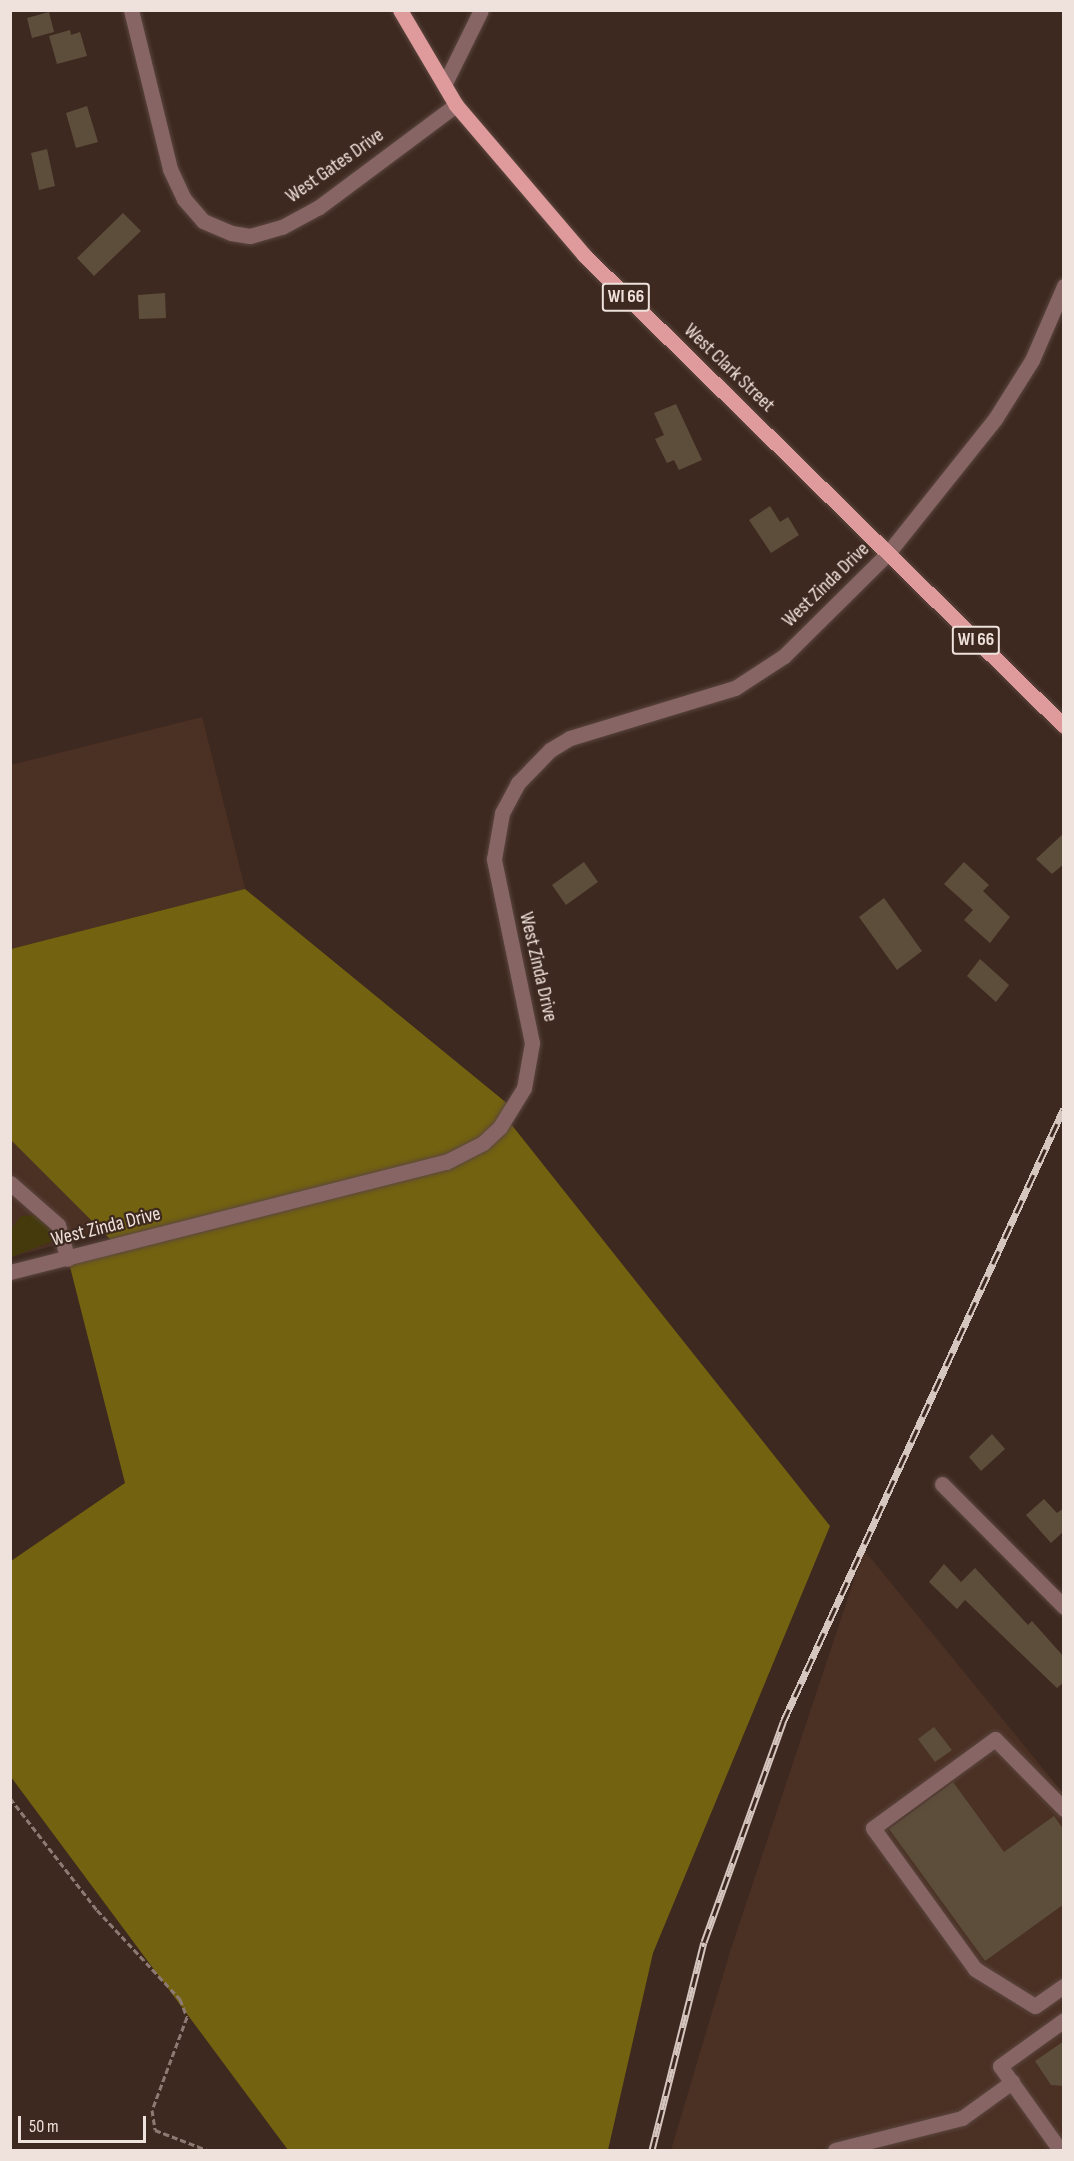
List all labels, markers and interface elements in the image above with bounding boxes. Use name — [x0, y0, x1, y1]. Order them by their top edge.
street label: West Gates Drive — [281, 123, 389, 209]
road number: WI 66 — [600, 282, 652, 312]
street label: West Clark Street — [679, 319, 779, 417]
street label: West Zinda Drive — [777, 538, 875, 632]
road number: WI 66 — [950, 625, 1002, 655]
street label: West Zinda Drive — [514, 910, 562, 1024]
street label: West Zinda Drive — [49, 1202, 163, 1252]
scale bar — [21, 2104, 148, 2142]
text: 50 m — [29, 2116, 59, 2137]

